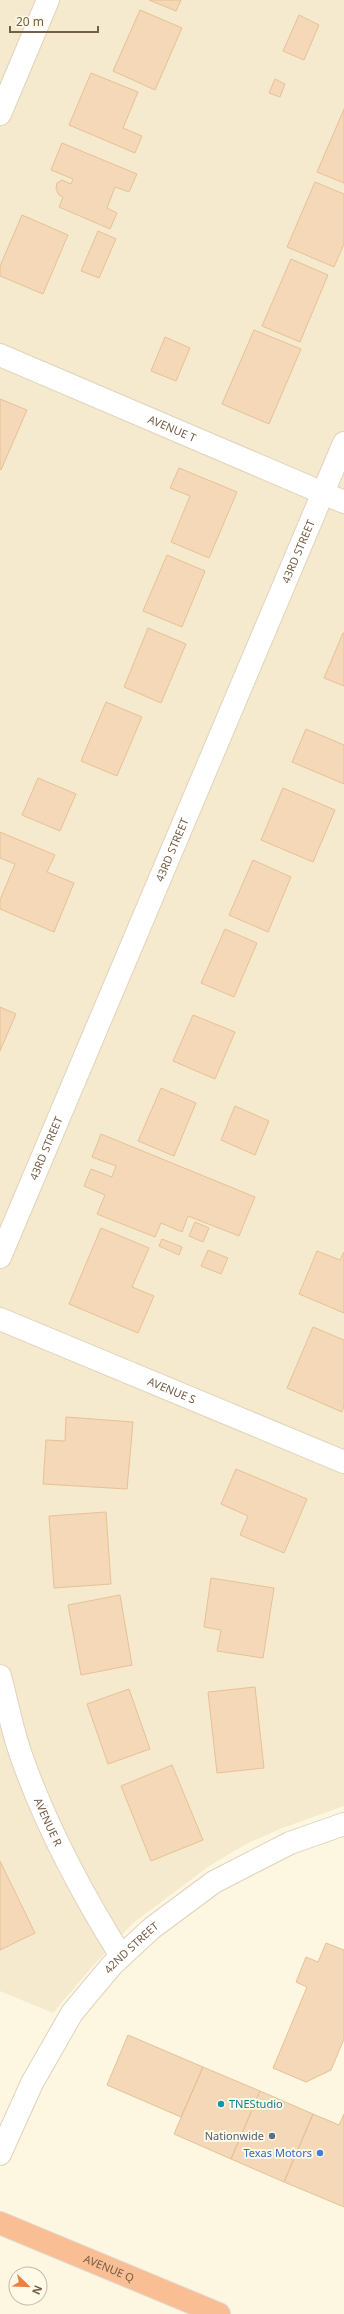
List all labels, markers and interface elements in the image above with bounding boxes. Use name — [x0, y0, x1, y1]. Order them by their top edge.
scale bar — [10, 8, 98, 34]
text: 20 m — [16, 13, 44, 30]
street label: AVENUE T — [146, 411, 198, 445]
street label: 43RD STREET — [278, 517, 318, 585]
street label: 43RD STREET — [152, 816, 192, 884]
street label: 43RD STREET — [25, 1114, 66, 1182]
street label: AVENUE S — [146, 1373, 198, 1407]
street label: AVENUE R — [31, 1795, 66, 1849]
street label: 42ND STREET — [100, 1918, 161, 1976]
place label: TNEStudio — [229, 2096, 283, 2111]
marker: TNEStudio — [216, 2099, 226, 2109]
place label: Nationwide — [205, 2128, 264, 2143]
marker: Nationwide — [267, 2131, 277, 2141]
place label: Texas Motors — [243, 2145, 312, 2160]
marker: Texas Motors — [315, 2148, 325, 2158]
street label: AVENUE Q — [82, 2251, 137, 2285]
north arrow — [8, 2266, 48, 2306]
text: N — [29, 2283, 46, 2297]

